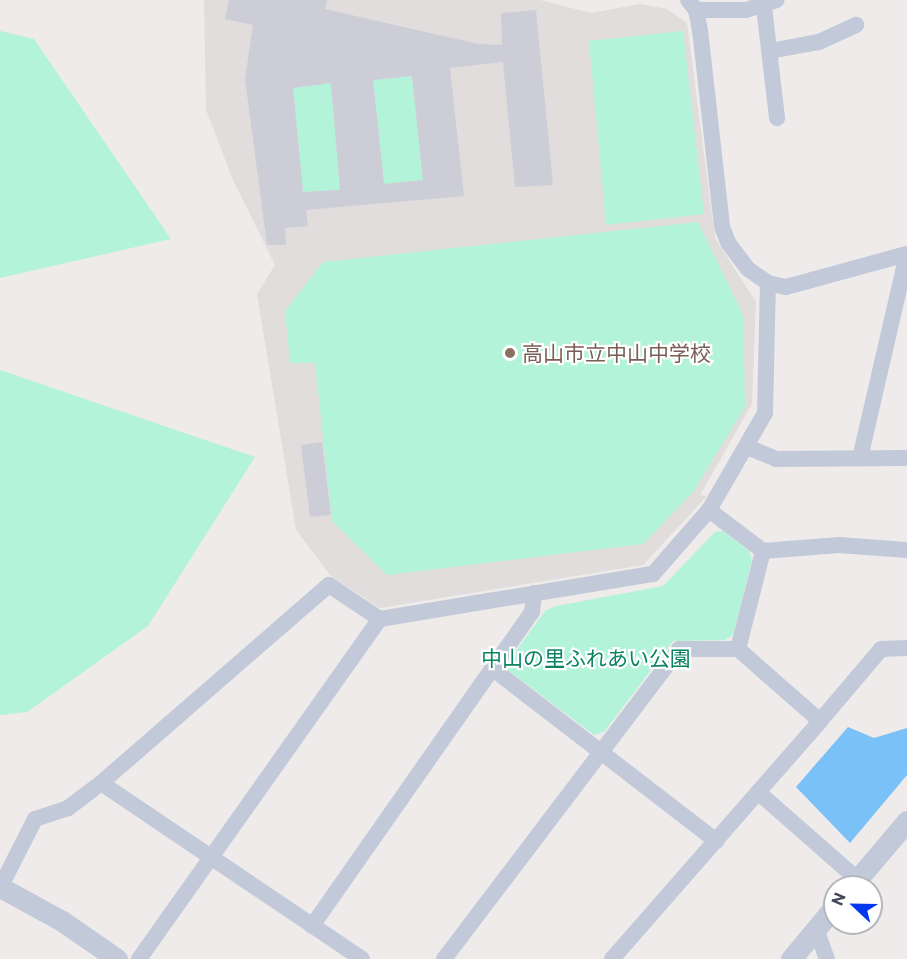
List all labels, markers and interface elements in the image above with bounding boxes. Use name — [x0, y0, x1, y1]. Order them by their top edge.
place label: 高山市立中山中学校 — [522, 340, 711, 366]
marker: 高山市立中山中学校 — [503, 346, 517, 360]
park label: 中山の里ふれあい公園 — [481, 645, 691, 671]
north arrow — [823, 875, 883, 935]
text: N — [827, 890, 849, 908]

